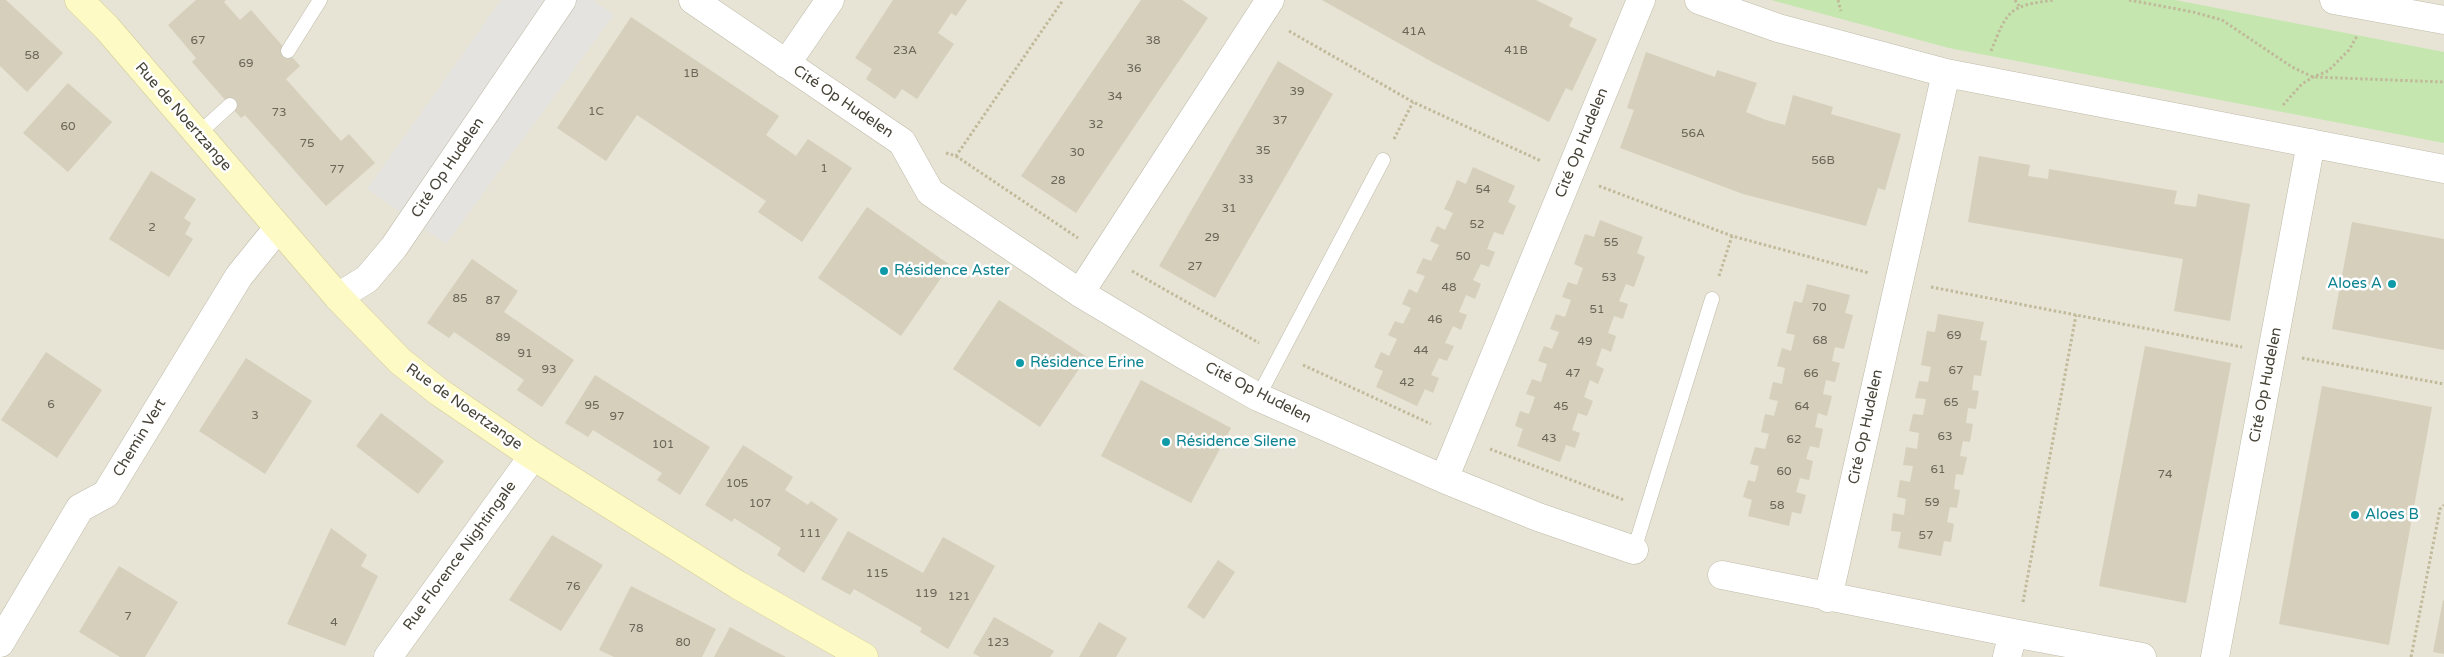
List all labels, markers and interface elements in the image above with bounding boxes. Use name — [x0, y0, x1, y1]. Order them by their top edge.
house number: 41A — [1402, 25, 1426, 39]
house number: 67 — [190, 34, 206, 48]
house number: 38 — [1145, 34, 1161, 48]
house number: 23A — [893, 44, 917, 58]
house number: 41B — [1504, 44, 1528, 58]
house number: 58 — [24, 49, 40, 63]
house number: 69 — [238, 57, 254, 71]
street label: Rue de Noertzange — [131, 59, 235, 175]
street label: Cité Op Hudelen — [789, 62, 897, 142]
house number: 36 — [1126, 62, 1142, 76]
house number: 1B — [683, 67, 699, 81]
house number: 39 — [1289, 85, 1305, 99]
street label: Cité Op Hudelen — [1552, 85, 1612, 201]
house number: 34 — [1107, 90, 1123, 104]
house number: 1C — [588, 105, 604, 119]
house number: 73 — [271, 106, 287, 120]
street label: Cité Op Hudelen — [408, 114, 488, 222]
house number: 37 — [1272, 114, 1288, 128]
house number: 32 — [1088, 118, 1104, 132]
house number: 60 — [60, 120, 76, 134]
house number: 56A — [1681, 127, 1705, 141]
house number: 75 — [299, 137, 315, 151]
house number: 35 — [1255, 144, 1271, 158]
house number: 30 — [1069, 146, 1085, 160]
house number: 56B — [1811, 154, 1835, 168]
house number: 1 — [820, 162, 828, 176]
house number: 77 — [329, 163, 345, 177]
house number: 33 — [1238, 173, 1254, 187]
house number: 28 — [1050, 174, 1066, 188]
house number: 54 — [1475, 183, 1491, 197]
house number: 31 — [1221, 202, 1237, 216]
house number: 52 — [1469, 218, 1485, 232]
house number: 2 — [148, 221, 156, 235]
house number: 29 — [1204, 231, 1220, 245]
house number: 55 — [1603, 236, 1619, 250]
house number: 50 — [1455, 250, 1471, 264]
house number: 27 — [1187, 260, 1203, 274]
place label: Résidence Aster — [894, 262, 1010, 280]
marker: Résidence Aster — [878, 265, 890, 277]
house number: 53 — [1601, 271, 1617, 285]
place label: Aloes A — [2327, 275, 2382, 293]
marker: Aloes A — [2386, 278, 2398, 290]
house number: 48 — [1441, 281, 1457, 295]
house number: 85 — [452, 292, 468, 306]
house number: 87 — [485, 294, 501, 308]
house number: 70 — [1811, 301, 1827, 315]
house number: 51 — [1589, 303, 1605, 317]
house number: 46 — [1427, 313, 1443, 327]
street label: Cité Op Hudelen — [2246, 326, 2286, 444]
house number: 69 — [1946, 329, 1962, 343]
house number: 89 — [495, 331, 511, 345]
house number: 68 — [1812, 334, 1828, 348]
house number: 49 — [1577, 335, 1593, 349]
house number: 44 — [1413, 344, 1429, 358]
house number: 91 — [517, 347, 533, 361]
place label: Résidence Erine — [1030, 354, 1144, 372]
marker: Résidence Erine — [1014, 357, 1026, 369]
street label: Cité Op Hudelen — [1202, 358, 1314, 428]
street label: Rue de Noertzange — [402, 360, 526, 454]
house number: 93 — [541, 363, 557, 377]
house number: 67 — [1948, 364, 1964, 378]
house number: 47 — [1565, 367, 1581, 381]
house number: 66 — [1803, 367, 1819, 381]
street label: Cité Op Hudelen — [1845, 368, 1887, 486]
house number: 42 — [1399, 376, 1415, 390]
street label: Chemin Vert — [110, 396, 170, 480]
house number: 65 — [1943, 396, 1959, 410]
house number: 6 — [47, 398, 55, 412]
house number: 95 — [584, 399, 600, 413]
house number: 45 — [1553, 400, 1569, 414]
house number: 64 — [1794, 400, 1810, 414]
house number: 3 — [251, 409, 259, 423]
house number: 97 — [609, 410, 625, 424]
house number: 63 — [1937, 430, 1953, 444]
house number: 43 — [1541, 432, 1557, 446]
place label: Résidence Silene — [1176, 433, 1296, 451]
house number: 62 — [1786, 433, 1802, 447]
marker: Résidence Silene — [1160, 436, 1172, 448]
house number: 101 — [652, 438, 674, 452]
house number: 61 — [1930, 463, 1946, 477]
house number: 60 — [1776, 465, 1792, 479]
house number: 74 — [2157, 468, 2173, 482]
house number: 105 — [726, 477, 748, 491]
street label: Rue Florence Nightingale — [400, 478, 520, 634]
house number: 59 — [1924, 496, 1940, 510]
house number: 107 — [749, 497, 771, 511]
house number: 58 — [1769, 499, 1785, 513]
place label: Aloes B — [2365, 506, 2419, 524]
marker: Aloes B — [2349, 509, 2361, 521]
house number: 111 — [799, 527, 821, 541]
house number: 57 — [1918, 529, 1934, 543]
house number: 115 — [866, 567, 888, 581]
house number: 76 — [565, 580, 581, 594]
house number: 119 — [915, 587, 937, 601]
house number: 121 — [948, 590, 970, 604]
house number: 7 — [124, 610, 132, 624]
house number: 4 — [330, 616, 338, 630]
house number: 78 — [628, 622, 644, 636]
house number: 80 — [675, 636, 691, 650]
house number: 123 — [987, 636, 1009, 650]

